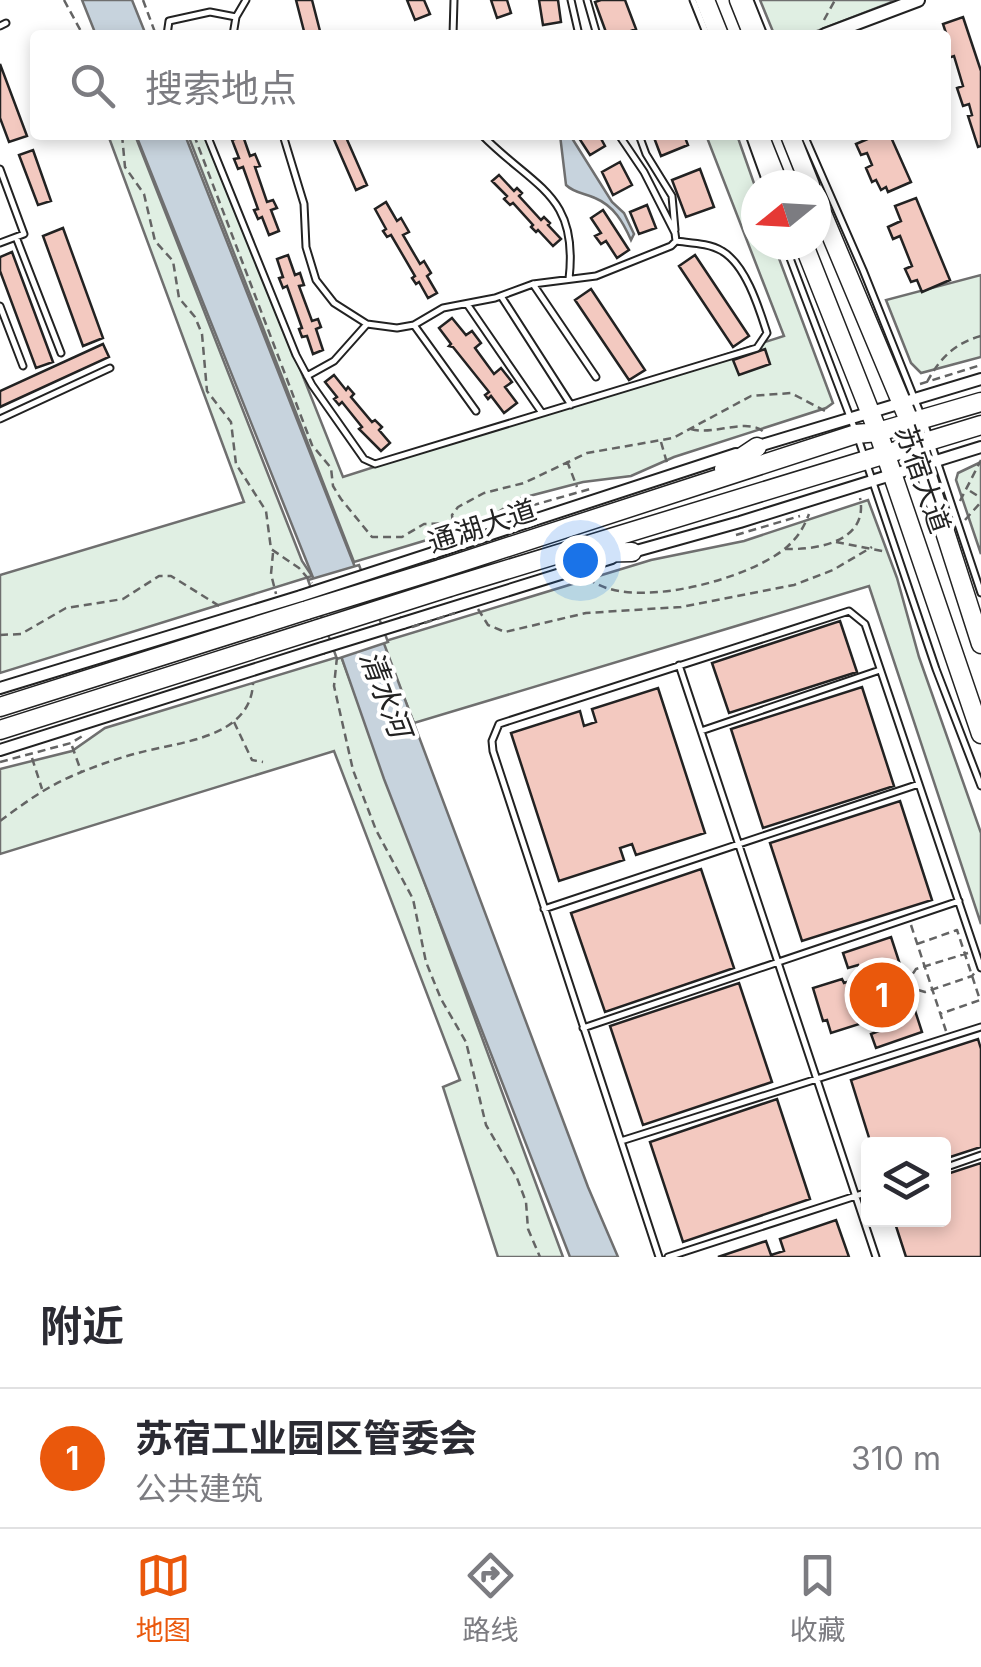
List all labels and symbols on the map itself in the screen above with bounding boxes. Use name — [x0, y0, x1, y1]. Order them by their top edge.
north arrow — [741, 170, 831, 260]
street label: 苏宿大道 — [889, 421, 957, 537]
street label: 通湖大道 — [423, 493, 541, 559]
your location — [555, 535, 606, 586]
water label: 清水河 — [353, 645, 421, 747]
pin: 1 — [850, 958, 914, 1032]

